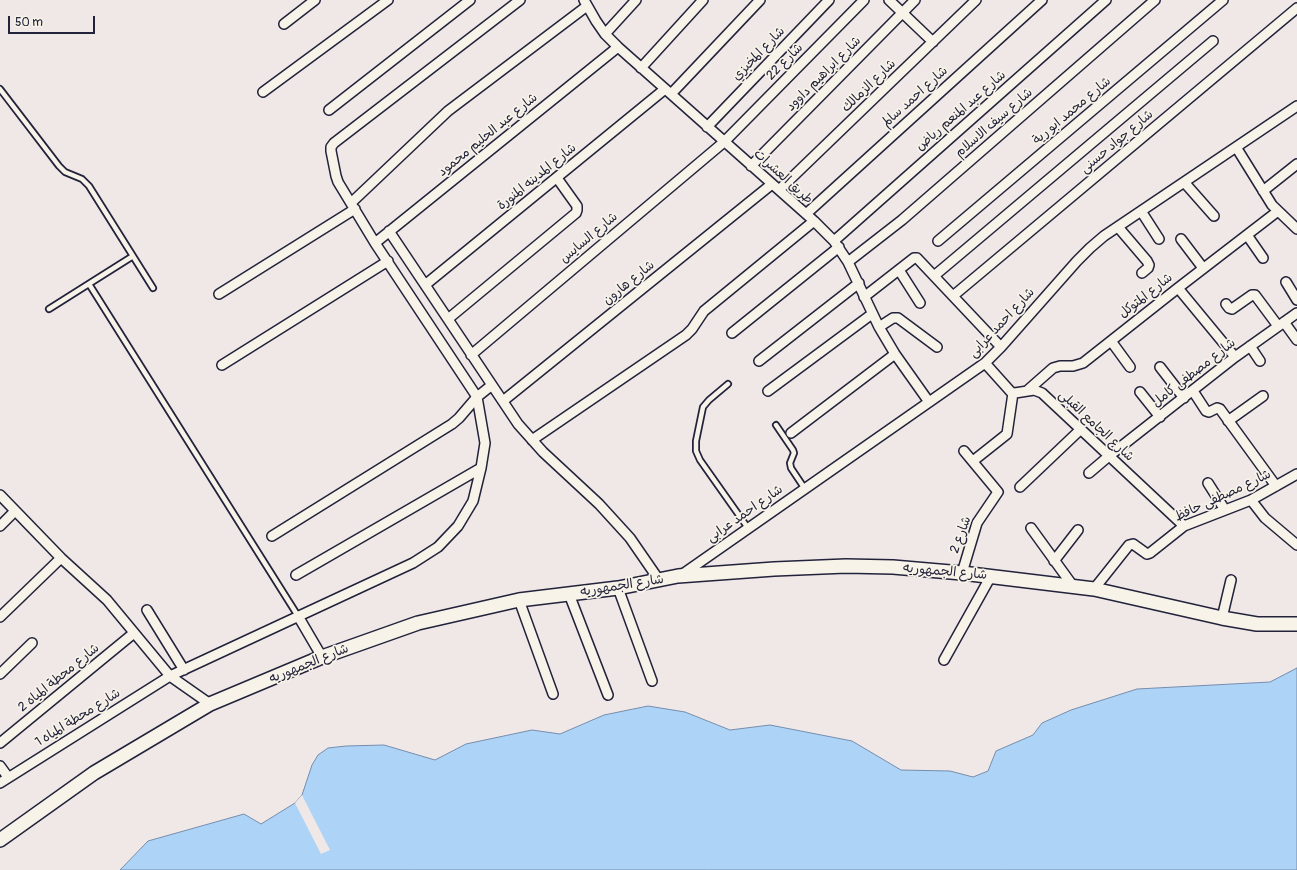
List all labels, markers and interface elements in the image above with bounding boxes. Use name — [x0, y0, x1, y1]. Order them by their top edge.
scale bar — [10, 8, 97, 34]
text: 50 m — [15, 15, 43, 30]
street label: شارع المخبزي — [729, 24, 789, 84]
street label: شارع ابراهيم داوود — [783, 33, 865, 115]
street label: شارع 22 — [763, 40, 807, 84]
street label: شارع الزمالك — [839, 56, 899, 116]
street label: شارع احمد سالم — [879, 63, 951, 131]
street label: شارع عبد المنعم رياض — [913, 68, 1009, 154]
street label: شارع محمد ابو رية — [1030, 74, 1114, 148]
street label: شارع سيف الاسلام — [952, 85, 1036, 161]
street label: شارع عبد الحليم محمود — [435, 90, 541, 180]
street label: شارع جواد حسنى — [1077, 107, 1157, 177]
street label: شارع المدينه المنورة — [494, 140, 580, 214]
street label: طريق العشرات — [750, 146, 816, 208]
street label: شارع السايس — [557, 209, 621, 267]
street label: شارع هارون — [600, 258, 658, 308]
street label: شارع المتوكل — [1116, 270, 1176, 322]
street label: شارع احمد عرابى — [966, 285, 1038, 361]
street label: شارع مصطفى كامل — [1149, 335, 1239, 411]
street label: شارع الجامع القبلى — [1055, 387, 1137, 465]
street label: شارع مصطفى حافظ — [1172, 467, 1274, 525]
street label: شارع احمد عرابى — [704, 482, 786, 546]
street label: شارع 2 — [947, 514, 975, 556]
street label: شارع الجمهوريه — [902, 561, 988, 583]
street label: شارع الجمهوريه — [579, 572, 665, 600]
street label: شارع محطة المياه 2 — [15, 641, 103, 715]
street label: شارع الجمهوريه — [267, 641, 351, 687]
street label: شارع محطة المياه 1 — [33, 686, 123, 750]

